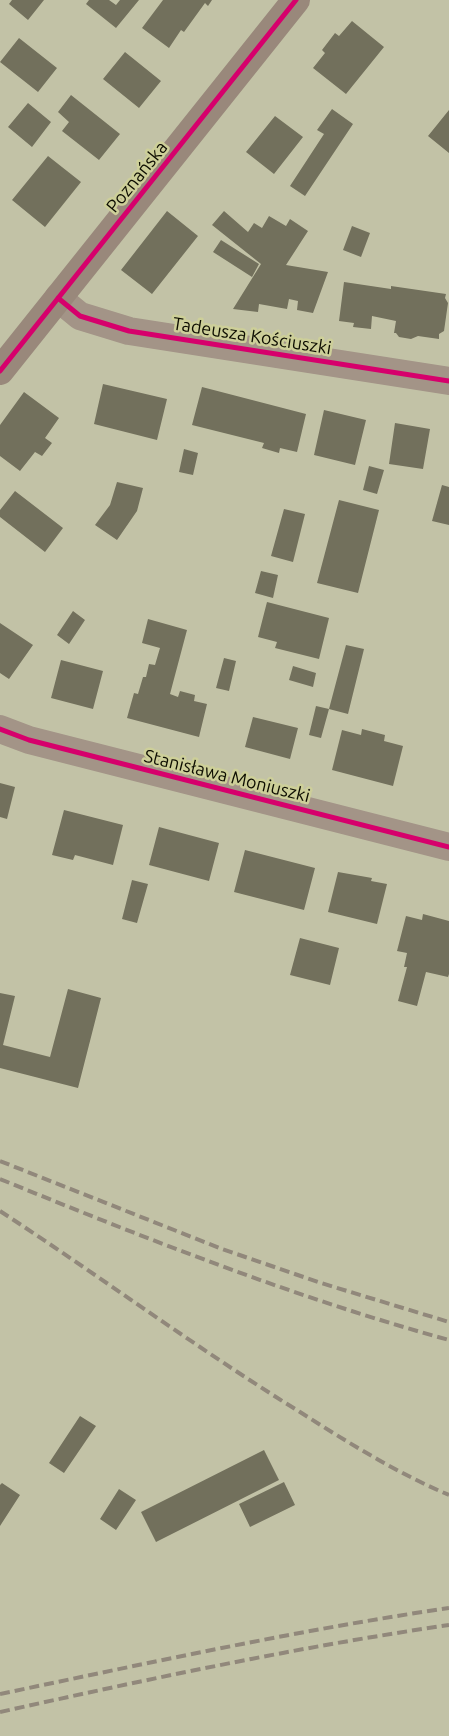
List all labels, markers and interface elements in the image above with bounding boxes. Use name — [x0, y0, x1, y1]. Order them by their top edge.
street label: Poznańska — [102, 137, 172, 217]
street label: Tadeusza Kościuszki — [171, 313, 333, 359]
street label: Stanisława Moniuszki — [142, 745, 312, 807]

